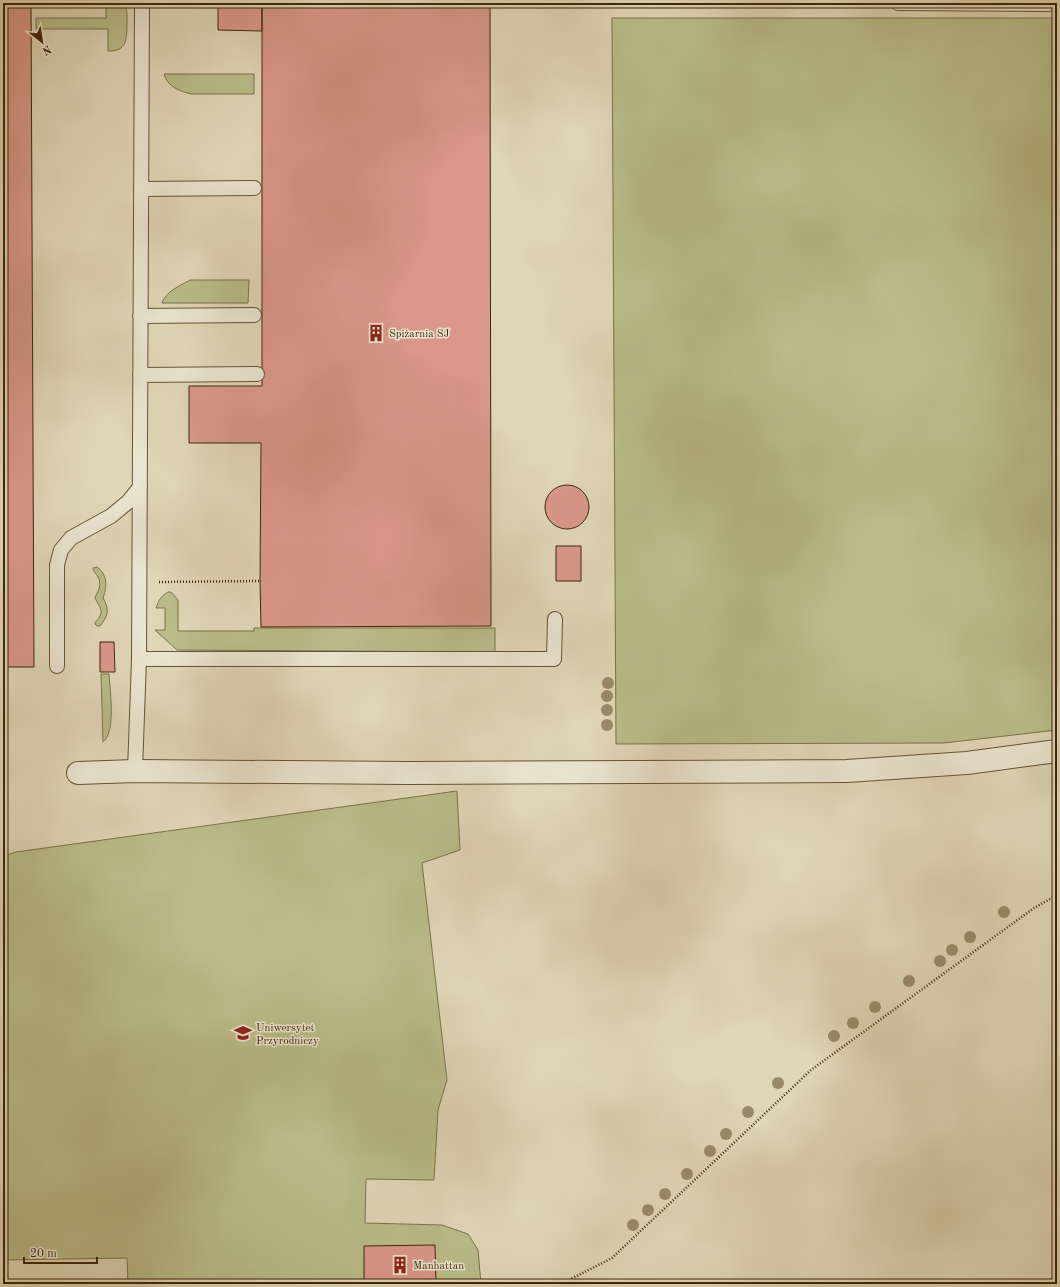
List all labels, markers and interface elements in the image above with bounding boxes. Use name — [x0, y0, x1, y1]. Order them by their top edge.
north arrow — [22, 22, 62, 62]
text: N — [39, 42, 53, 57]
building icon: Spiżarnia SJ — [366, 323, 386, 343]
place label: Spiżarnia SJ — [389, 329, 450, 340]
school or university icon: Uniwersytet Przyrodniczy — [233, 1023, 253, 1043]
place label: Uniwersytet Przyrodniczy — [256, 1023, 319, 1047]
scale bar — [24, 1239, 97, 1265]
text: 20 m — [30, 1248, 57, 1260]
building icon: Manhattan — [390, 1255, 410, 1275]
place label: Manhattan — [413, 1261, 464, 1272]

